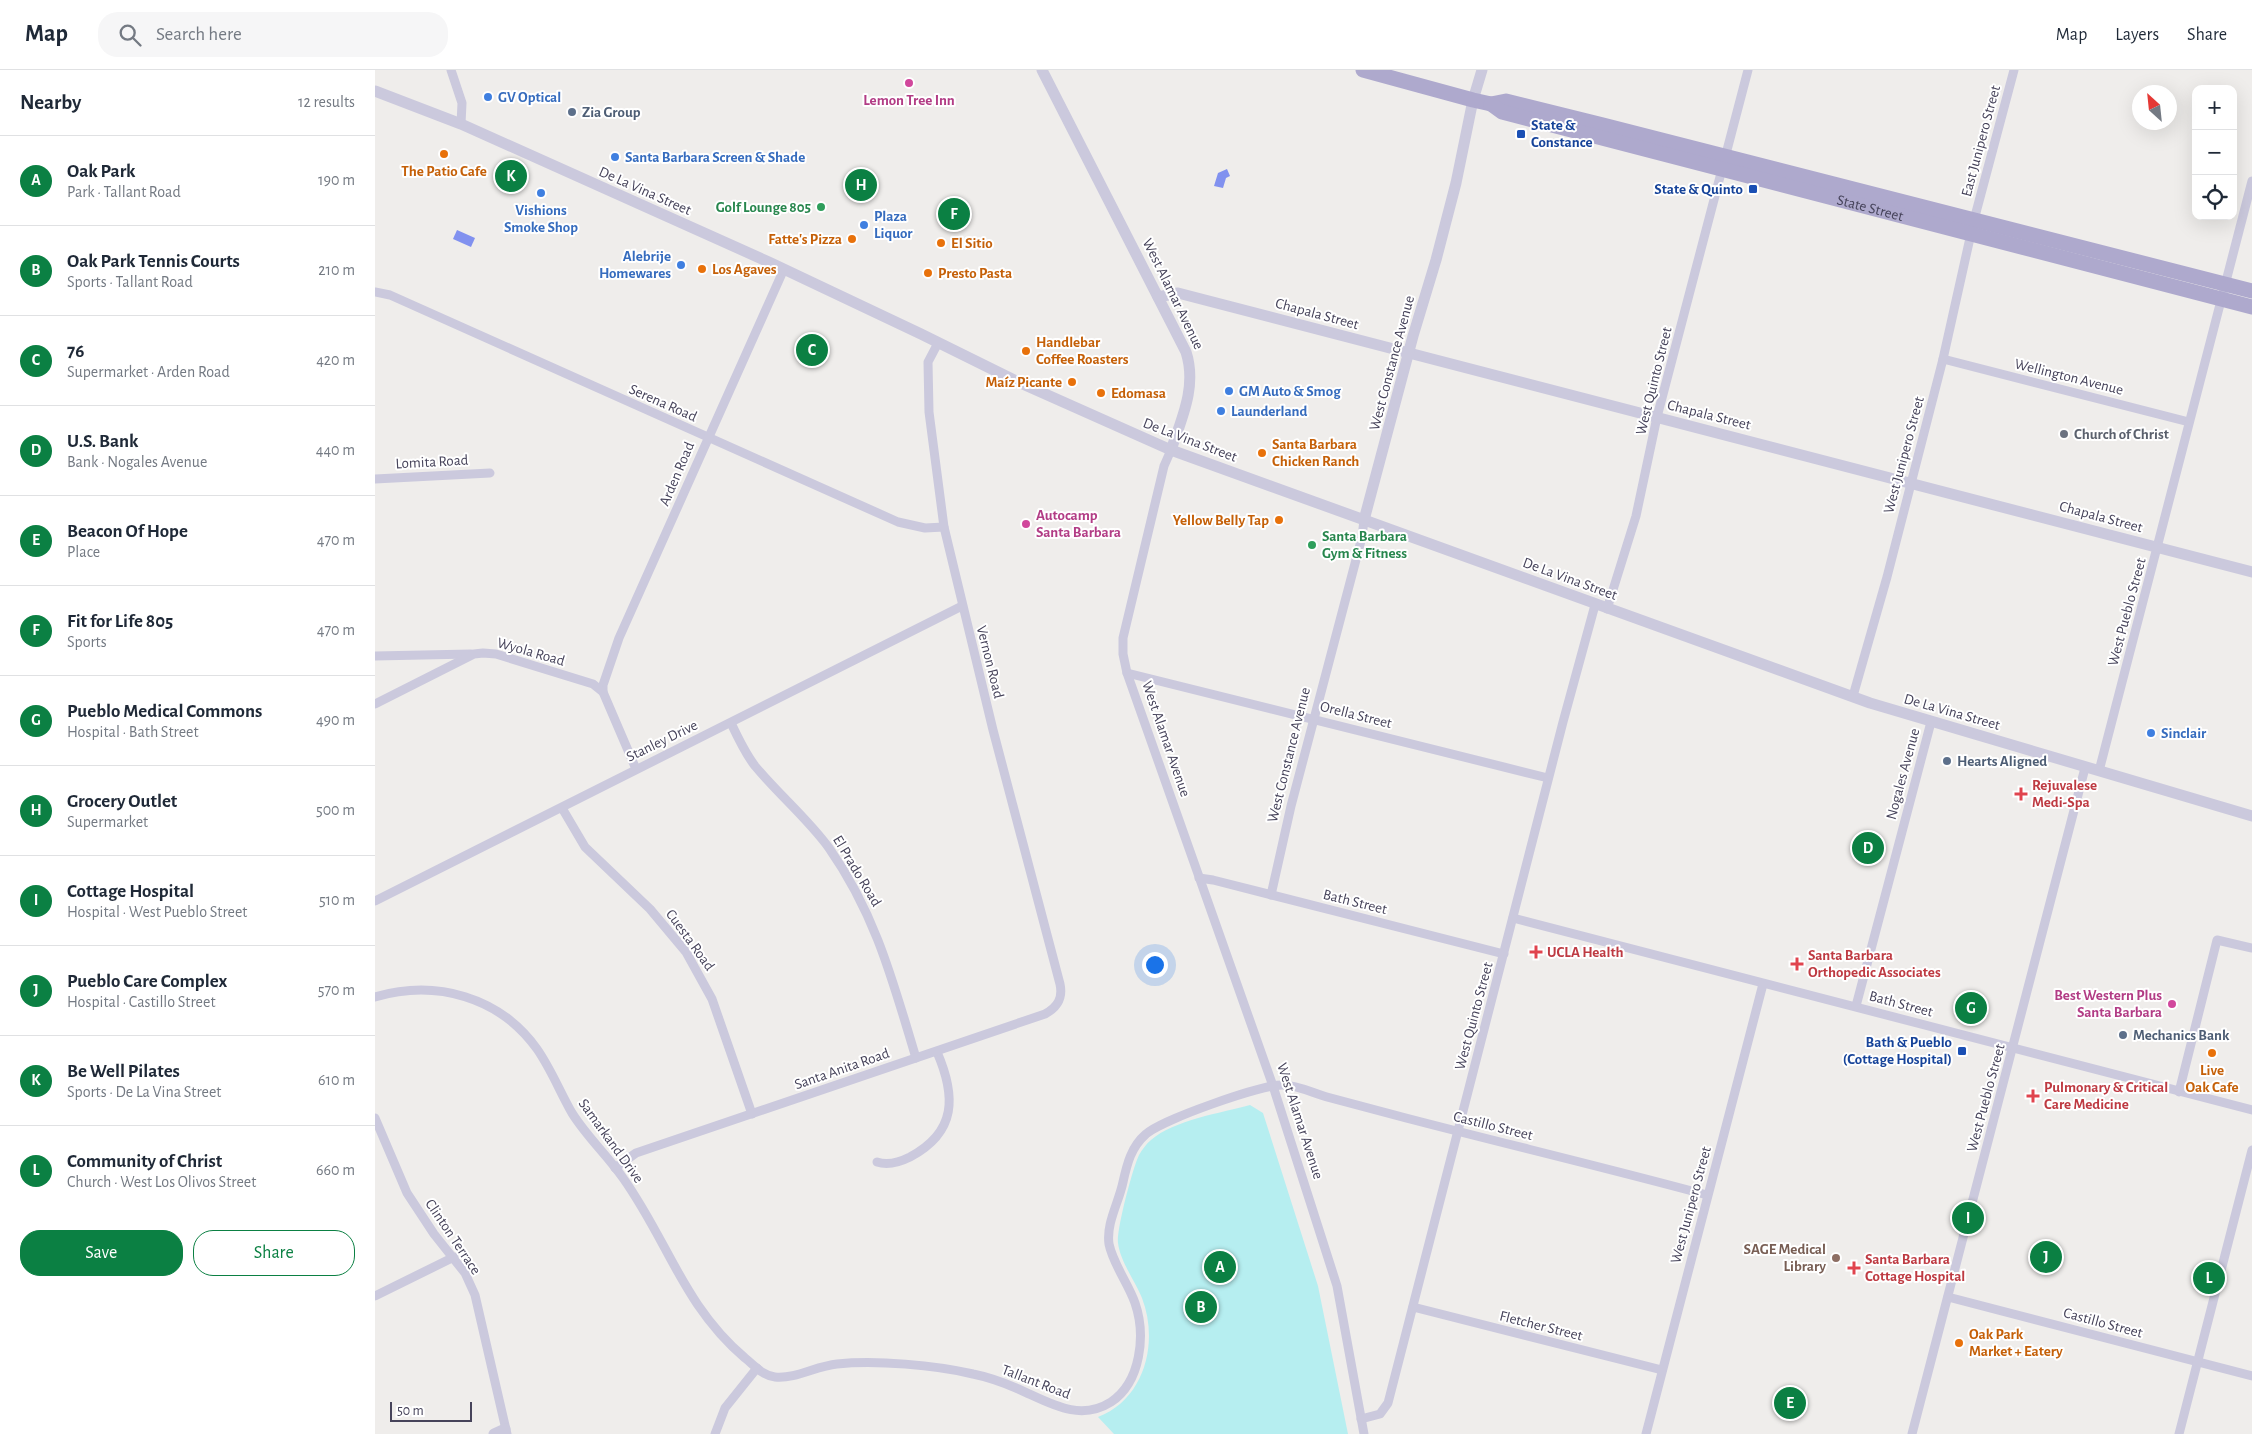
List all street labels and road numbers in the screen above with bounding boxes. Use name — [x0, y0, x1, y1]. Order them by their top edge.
street label: East Junipero Street — [1959, 84, 2003, 198]
street label: De La Vina Street — [597, 164, 694, 218]
street label: State Street — [1835, 192, 1905, 224]
street label: West Alamar Avenue — [1140, 236, 1206, 352]
street label: West Constance Avenue — [1367, 294, 1417, 432]
street label: Chapala Street — [1274, 296, 1360, 332]
street label: West Quinto Street — [1633, 325, 1675, 437]
street label: Wellington Avenue — [2013, 356, 2125, 398]
street label: Serena Road — [627, 381, 699, 425]
street label: West Junipero Street — [1881, 395, 1927, 515]
street label: Chapala Street — [1666, 397, 1753, 433]
street label: De La Vina Street — [1141, 415, 1239, 465]
street label: Arden Road — [657, 440, 697, 508]
street label: Lomita Road — [395, 453, 469, 471]
street label: Chapala Street — [2058, 499, 2144, 535]
street label: De La Vina Street — [1521, 555, 1619, 603]
street label: West Pueblo Street — [2105, 556, 2149, 668]
street label: Vernon Road — [974, 624, 1006, 700]
street label: Wyola Road — [496, 635, 567, 669]
street label: West Alamar Avenue — [1139, 679, 1193, 799]
street label: West Constance Avenue — [1265, 686, 1313, 824]
street label: De La Vina Street — [1902, 691, 2002, 733]
street label: Orella Street — [1319, 699, 1394, 731]
street label: Stanley Drive — [624, 717, 700, 765]
street label: Nogales Avenue — [1884, 727, 1922, 821]
street label: El Prado Road — [830, 833, 884, 909]
street label: Bath Street — [1321, 887, 1389, 917]
street label: Cuesta Road — [663, 907, 717, 974]
street label: West Quinto Street — [1452, 960, 1496, 1071]
street label: Bath Street — [1867, 988, 1935, 1020]
street label: West Pueblo Street — [1964, 1042, 2008, 1154]
street label: Santa Anita Road — [793, 1046, 892, 1092]
street label: West Alamar Avenue — [1274, 1061, 1326, 1181]
street label: Samarkand Drive — [576, 1096, 646, 1186]
street label: Castillo Street — [1452, 1109, 1534, 1143]
street label: West Junipero Street — [1668, 1145, 1714, 1265]
street label: Clinton Terrace — [422, 1197, 484, 1277]
street label: Castillo Street — [2062, 1305, 2144, 1341]
street label: Fletcher Street — [1498, 1308, 1584, 1344]
street label: Tallant Road — [1000, 1362, 1073, 1402]

